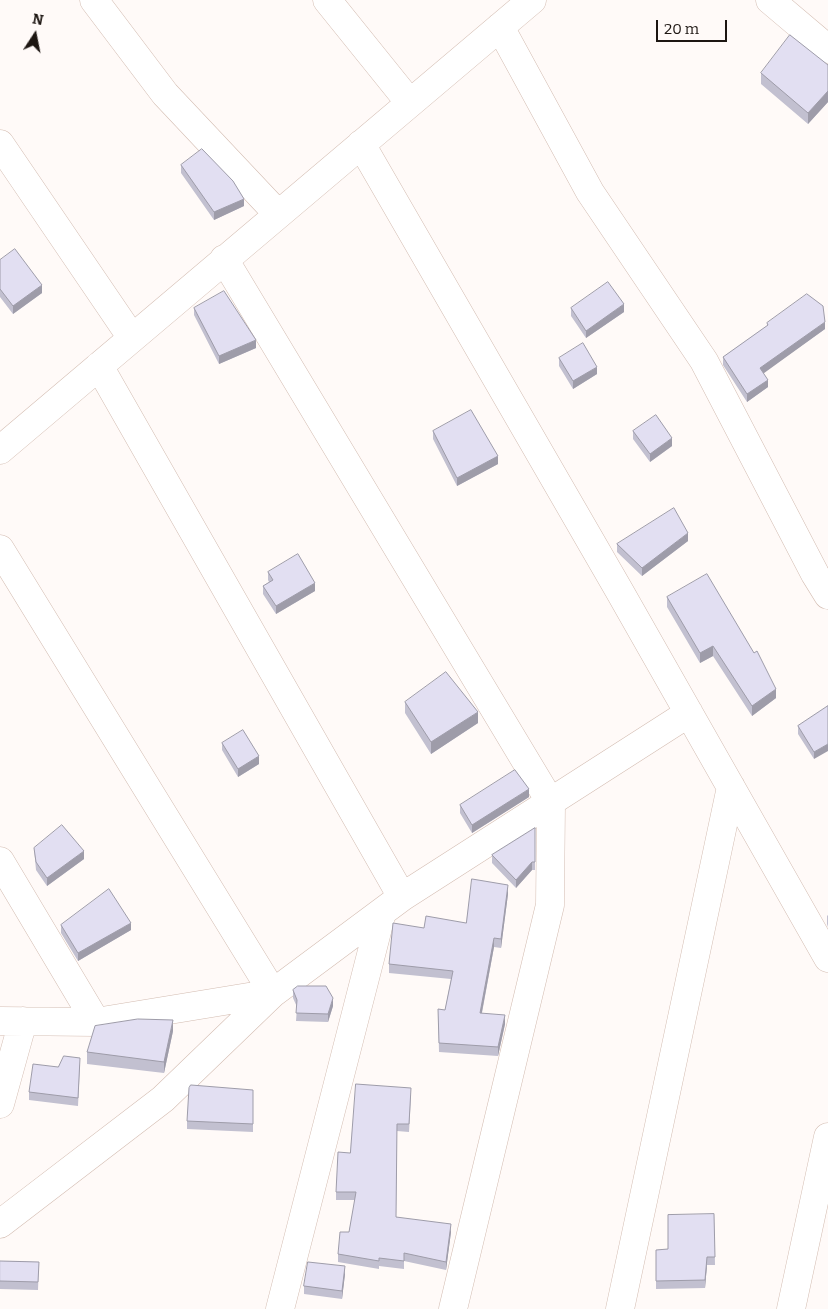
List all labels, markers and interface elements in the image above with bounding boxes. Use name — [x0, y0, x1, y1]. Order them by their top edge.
north arrow — [10, 10, 60, 60]
text: N — [31, 10, 45, 29]
scale bar — [658, 10, 729, 42]
text: 20 m — [664, 20, 699, 38]

